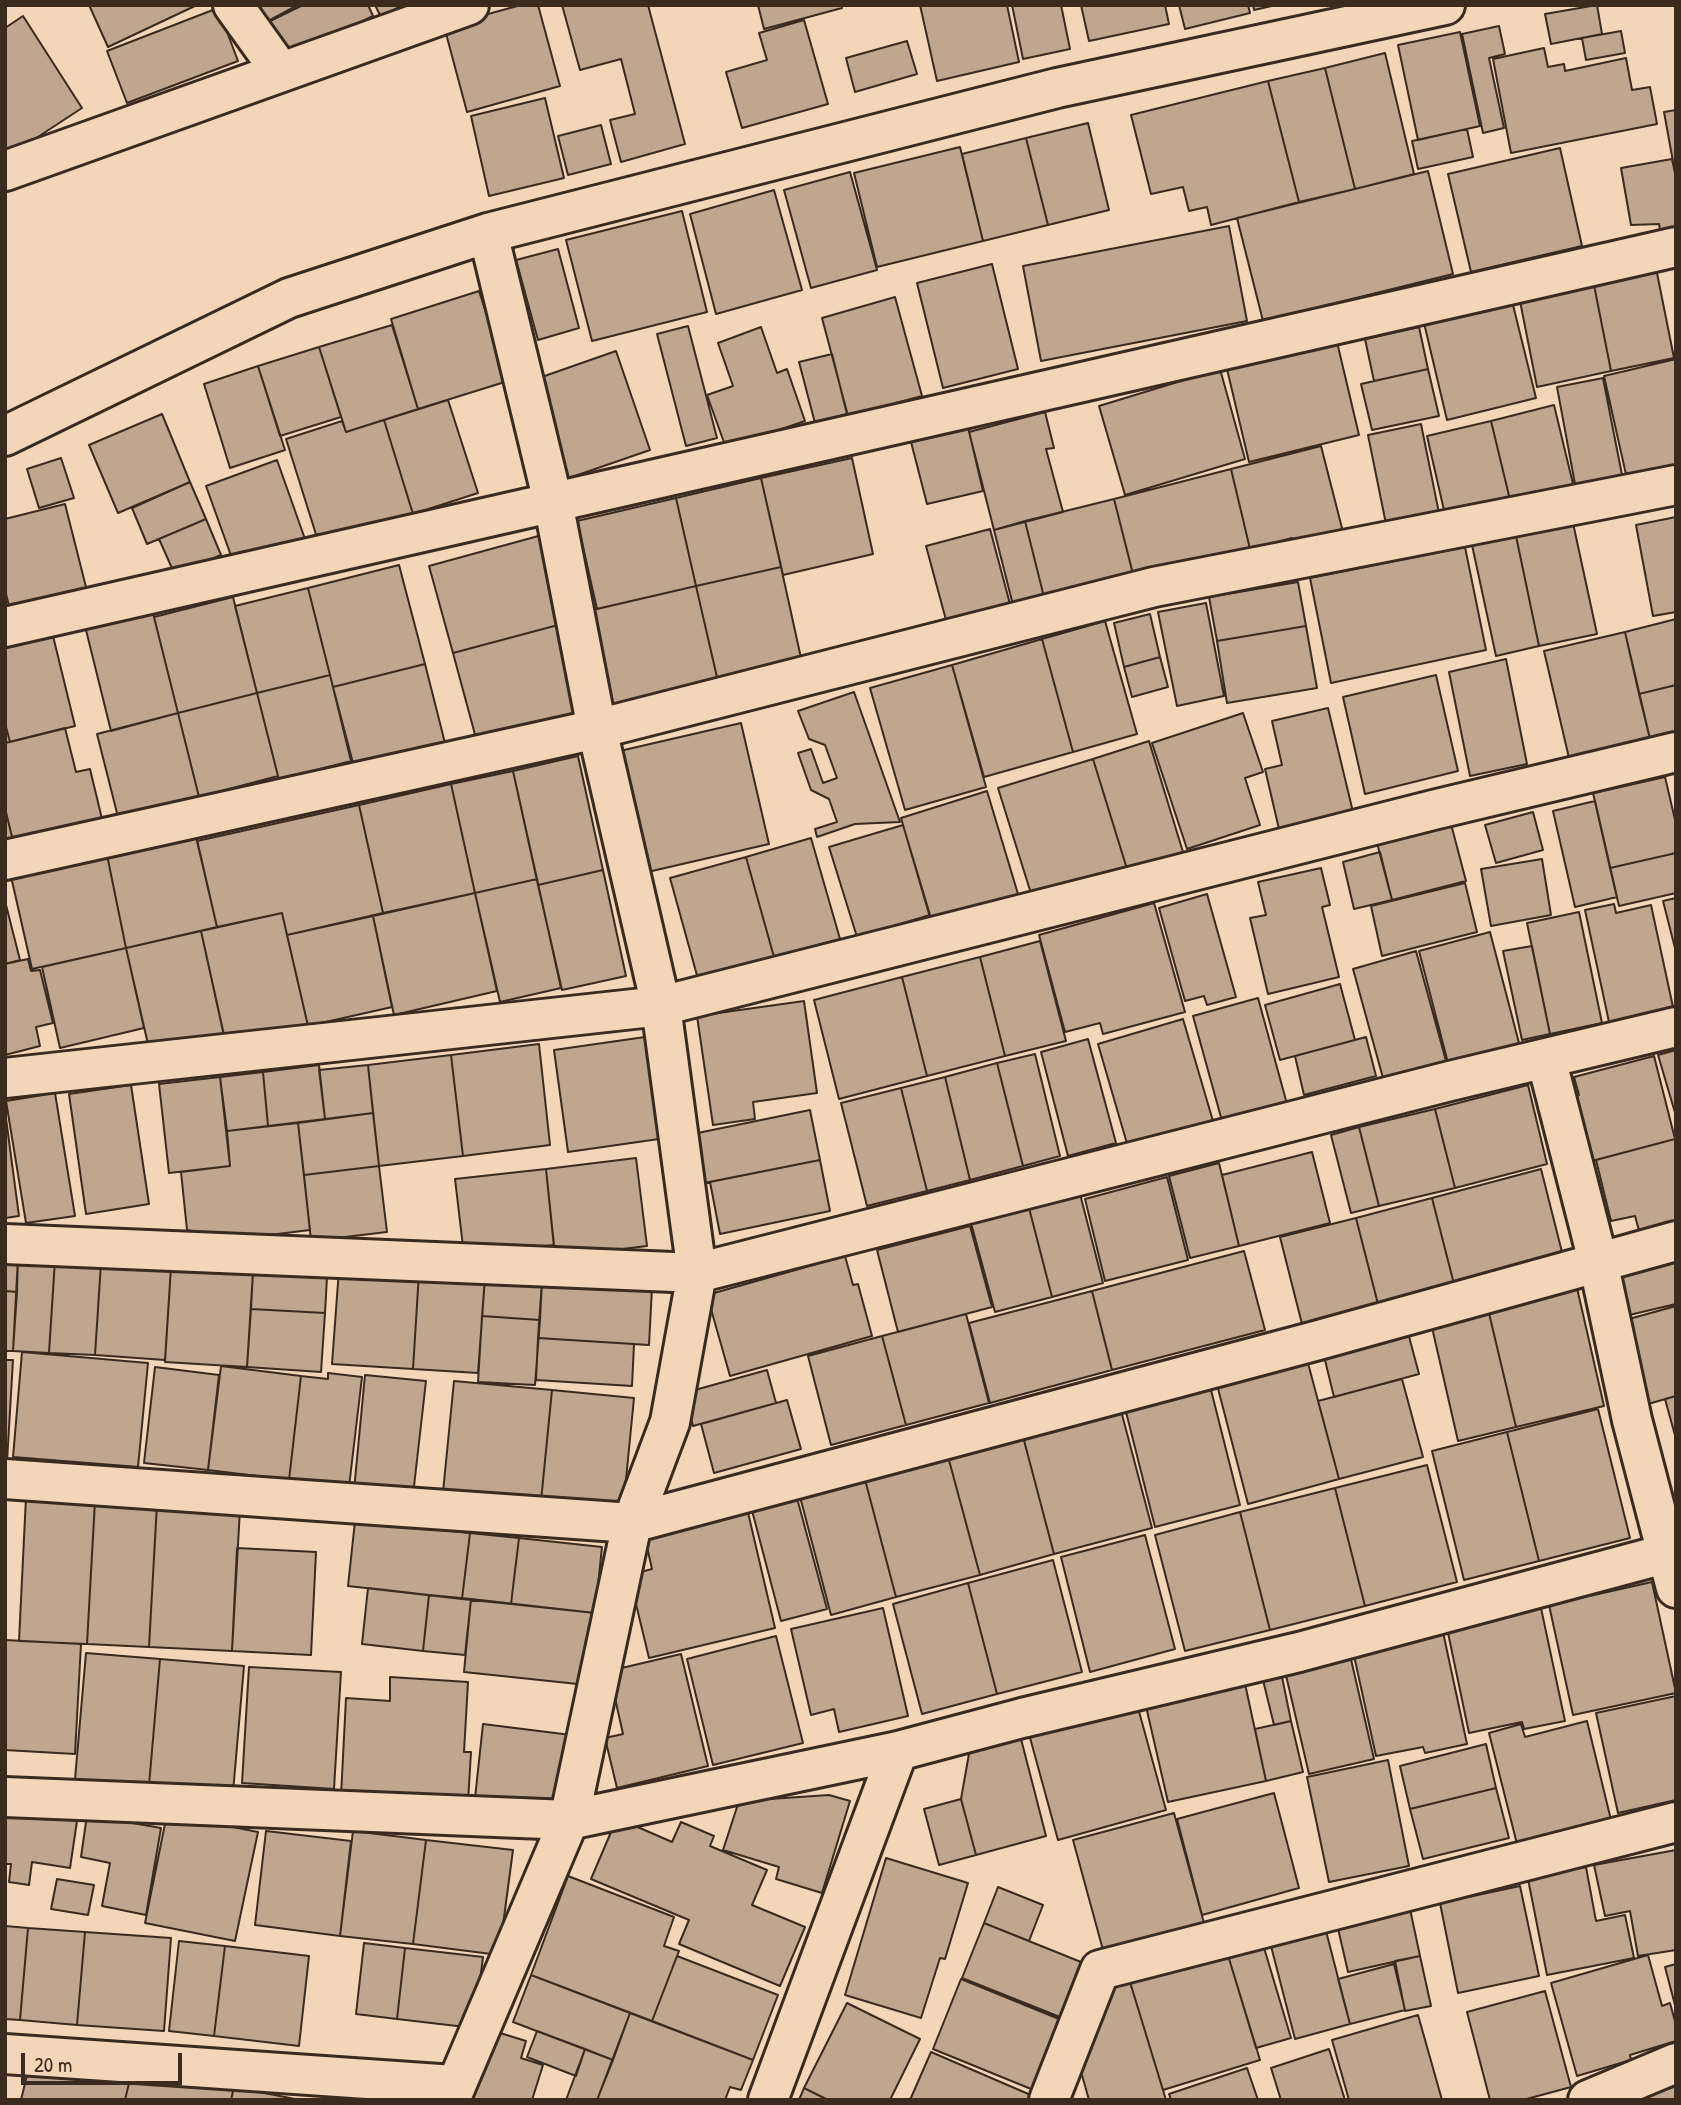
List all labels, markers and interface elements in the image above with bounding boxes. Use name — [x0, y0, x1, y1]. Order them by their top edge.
scale bar — [24, 2038, 186, 2082]
text: 20 m — [34, 2050, 72, 2079]

